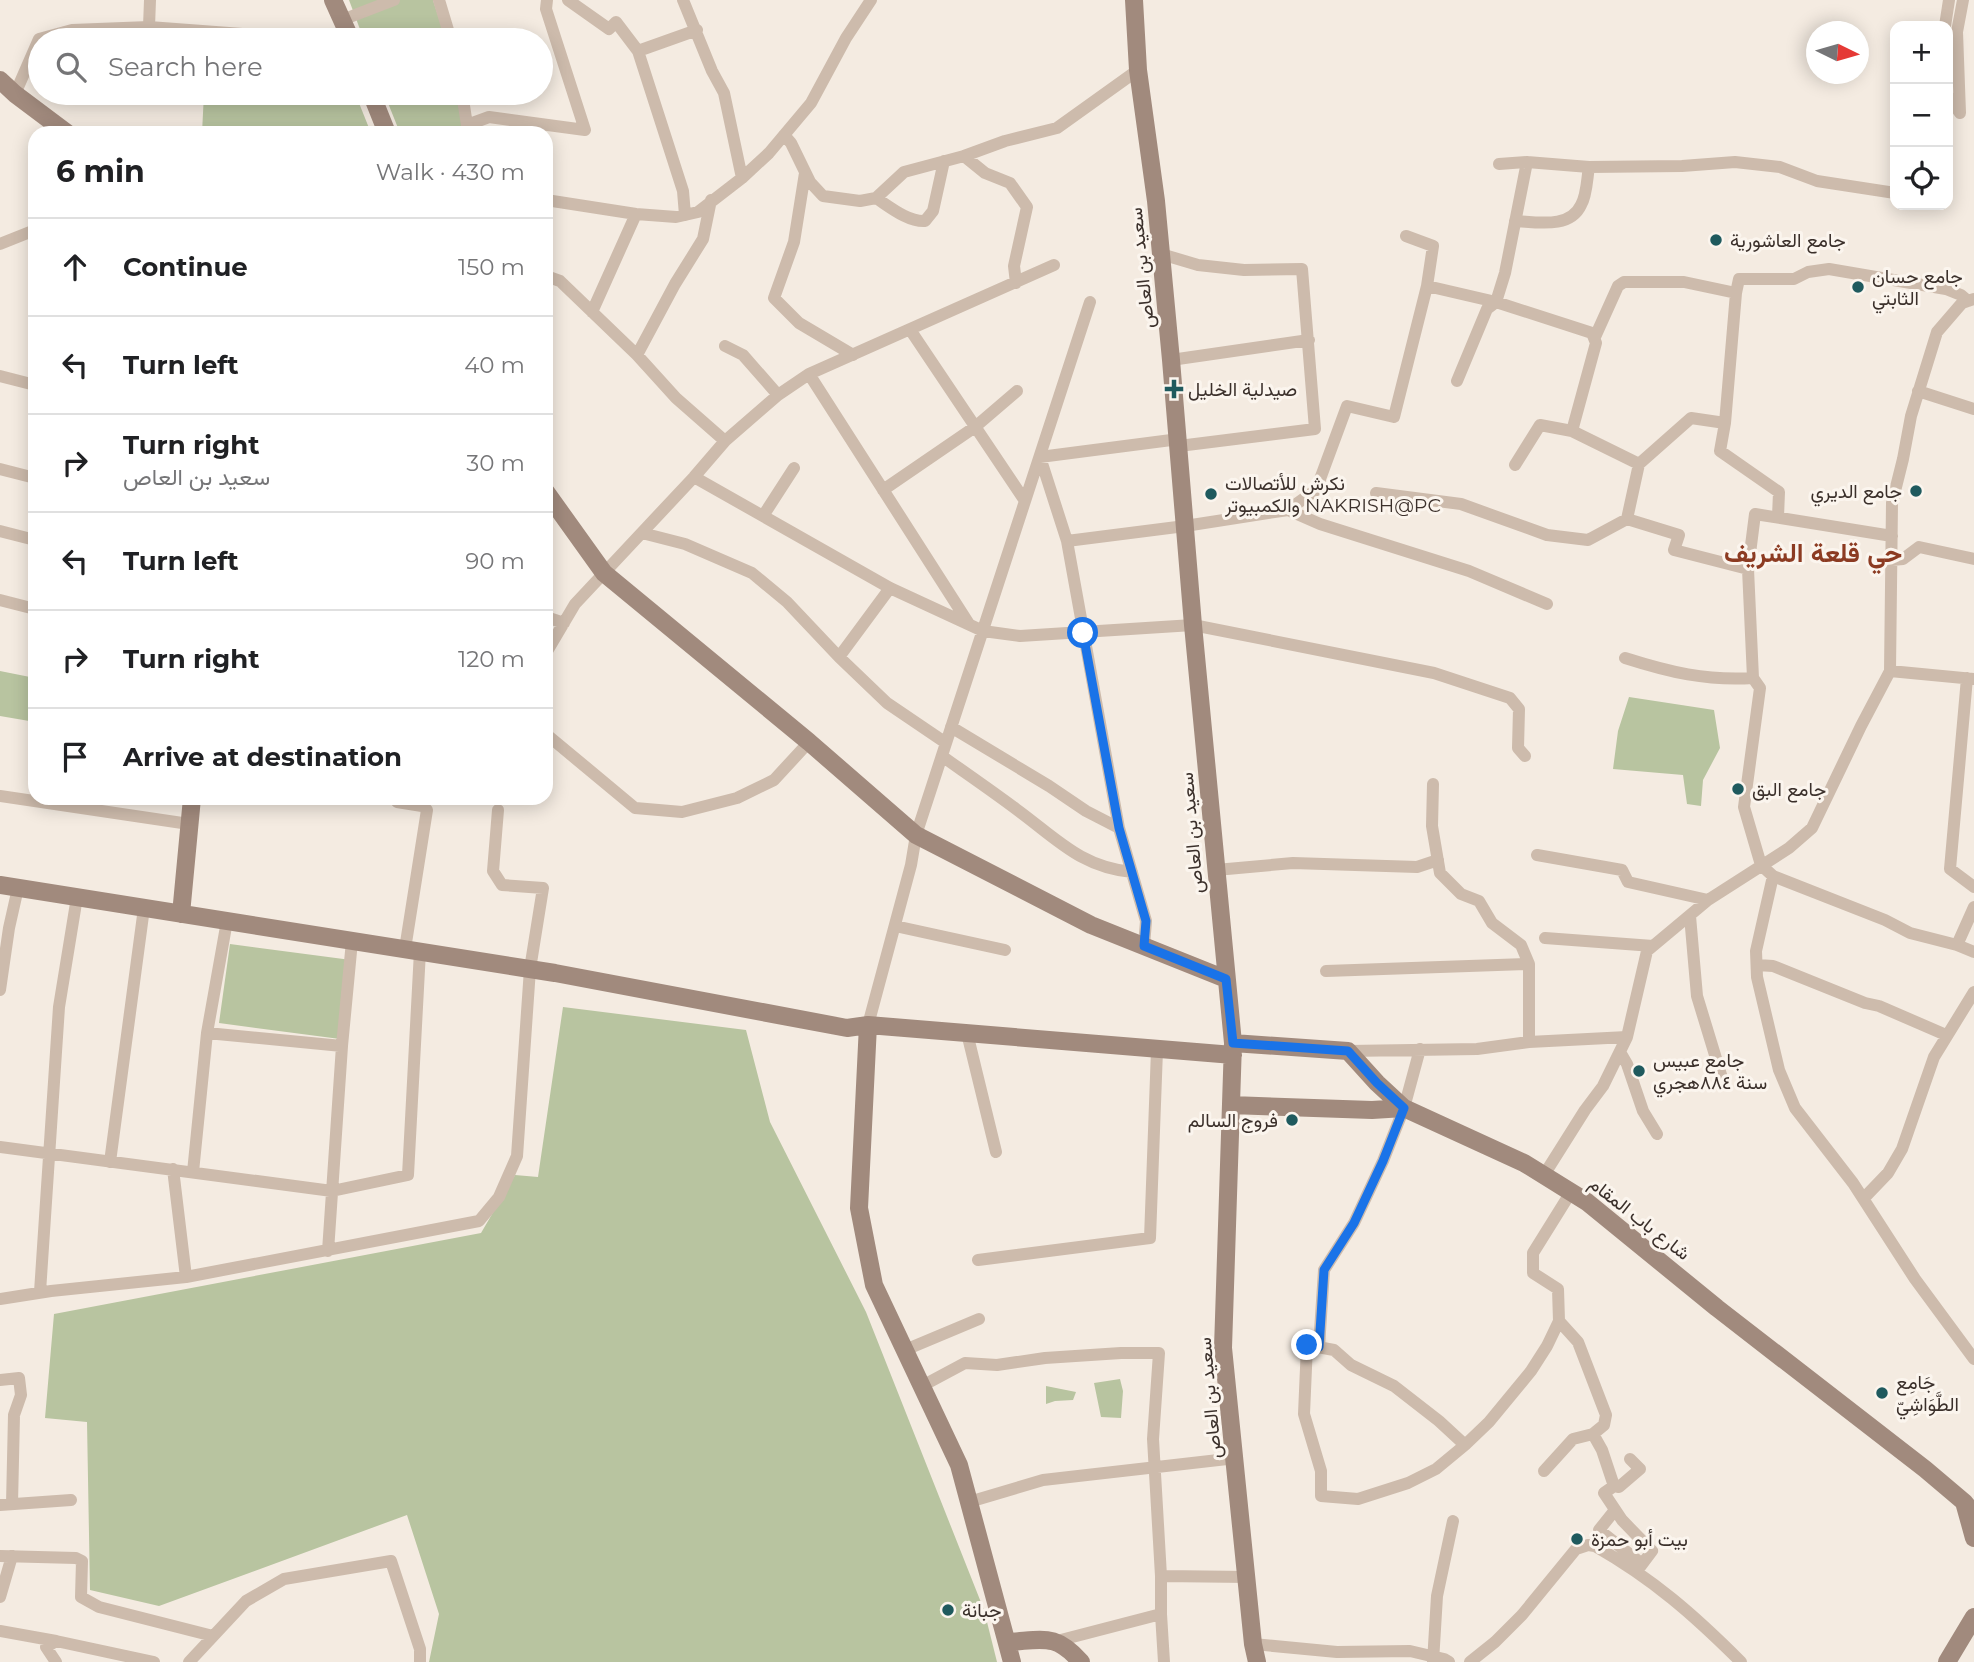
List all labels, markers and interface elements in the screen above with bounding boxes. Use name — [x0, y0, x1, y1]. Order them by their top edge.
north arrow — [1806, 21, 1869, 84]
map controls — [1890, 21, 1953, 210]
button: + — [1890, 21, 1953, 84]
search box — [28, 28, 553, 105]
icon: search — [52, 48, 90, 86]
text: Search here — [108, 51, 263, 83]
button: − — [1890, 84, 1953, 147]
button: locate — [1890, 147, 1953, 210]
text: 6 min — [56, 153, 145, 190]
text: Walk · 430 m — [376, 158, 525, 186]
street label: سعيد بن العاص — [1124, 206, 1159, 330]
place label: جامع العاشورية — [1730, 229, 1846, 254]
marker: جامع العاشورية — [1708, 232, 1724, 248]
icon: ahead — [56, 248, 94, 286]
text: Continue — [123, 251, 248, 283]
text: 150 m — [458, 253, 525, 281]
place label: جامع حسان الثابتي — [1872, 265, 1963, 314]
marker: جامع حسان الثابتي — [1850, 279, 1866, 295]
icon: left — [56, 346, 94, 384]
text: Turn left — [123, 349, 239, 381]
text: 40 m — [464, 351, 525, 379]
place label: صيدلية الخليل — [1188, 378, 1297, 401]
marker: صيدلية الخليل — [1166, 381, 1182, 397]
text: Turn right — [123, 429, 259, 461]
icon: right — [56, 444, 94, 482]
text: 30 m — [466, 449, 525, 477]
text: سعيد بن العاص — [123, 463, 270, 491]
place label: نكرش للأتصالات والكمبيوتر NAKRISH@PC — [1224, 472, 1441, 517]
place label: جامع الديري — [1810, 480, 1902, 507]
marker: جامع الديري — [1908, 483, 1924, 499]
marker: نكرش للأتصالات والكمبيوتر NAKRISH@PC — [1203, 486, 1219, 502]
district label: حي قلعة الشريف — [1724, 537, 1902, 575]
icon: left — [56, 542, 94, 580]
text: Turn left — [123, 545, 239, 577]
text: 90 m — [465, 547, 525, 575]
route start — [1067, 617, 1098, 648]
icon: right — [56, 640, 94, 678]
text: Turn right — [123, 643, 259, 675]
text: 120 m — [458, 645, 525, 673]
icon: arrive — [56, 738, 94, 776]
text: Arrive at destination — [123, 741, 402, 773]
street label: سعيد بن العاص — [1175, 771, 1208, 895]
place label: جامع البق — [1752, 778, 1826, 803]
marker: جامع البق — [1730, 781, 1746, 797]
place label: جامع عبيس سنة ٨٨٤هجري — [1653, 1049, 1767, 1098]
marker: جامع عبيس سنة ٨٨٤هجري — [1631, 1063, 1647, 1079]
place label: فروج السالم — [1188, 1109, 1278, 1133]
marker: فروج السالم — [1284, 1112, 1300, 1128]
street label: شارع باب المقام — [1584, 1172, 1695, 1266]
route end — [1291, 1329, 1322, 1360]
street label: سعيد بن العاص — [1193, 1336, 1226, 1460]
place label: جَامِع الطَّوَاشِيّ — [1896, 1371, 1959, 1420]
marker: جَامِع الطَّوَاشِيّ — [1874, 1385, 1890, 1401]
place label: بيت أبو حمزة — [1591, 1528, 1688, 1551]
marker: بيت أبو حمزة — [1569, 1531, 1585, 1547]
place label: جبانة — [962, 1599, 1002, 1622]
marker: جبانة — [940, 1602, 956, 1618]

